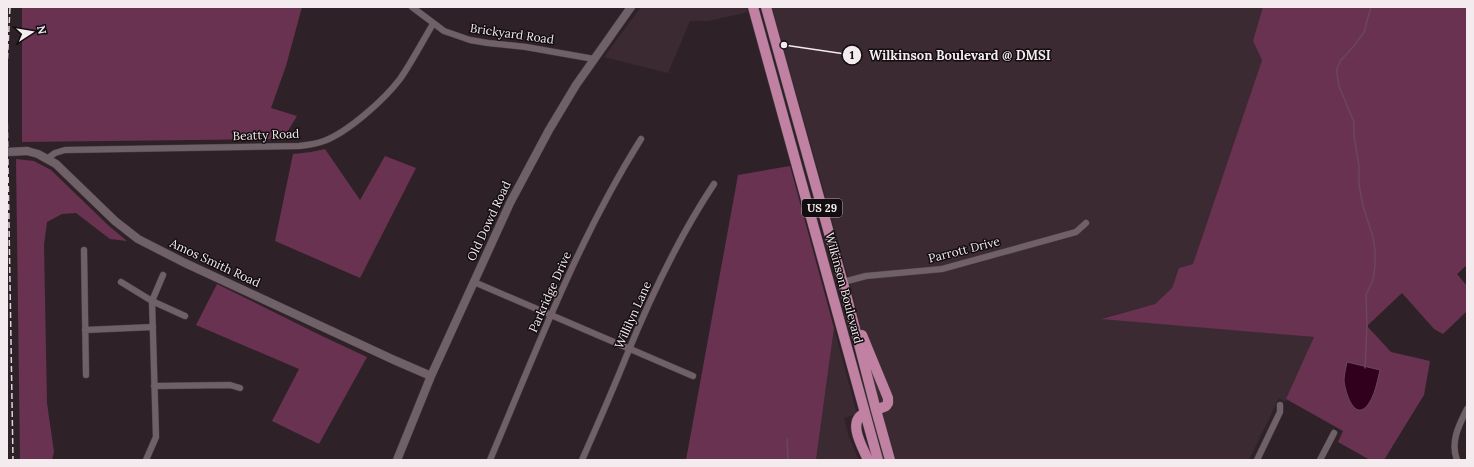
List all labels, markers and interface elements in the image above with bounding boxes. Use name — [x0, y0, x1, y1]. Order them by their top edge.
north arrow — [12, 12, 52, 52]
street label: Brickyard Road — [469, 20, 555, 47]
text: N — [34, 24, 50, 36]
callout: Wilkinson Boulevard @ DMSI — [842, 43, 1059, 68]
text: 1 — [850, 47, 855, 62]
text: Wilkinson Boulevard @ DMSI — [869, 47, 1051, 64]
street label: Beatty Road — [232, 126, 300, 143]
street label: Old Dowd Road — [463, 178, 514, 263]
road number: US 29 — [802, 199, 842, 217]
street label: Wilkinson Boulevard — [822, 231, 867, 345]
street label: Parrott Drive — [927, 233, 1002, 266]
street label: Amos Smith Road — [167, 235, 263, 290]
street label: Parkridge Drive — [525, 249, 574, 335]
street label: Willilyn Lane — [611, 278, 654, 351]

